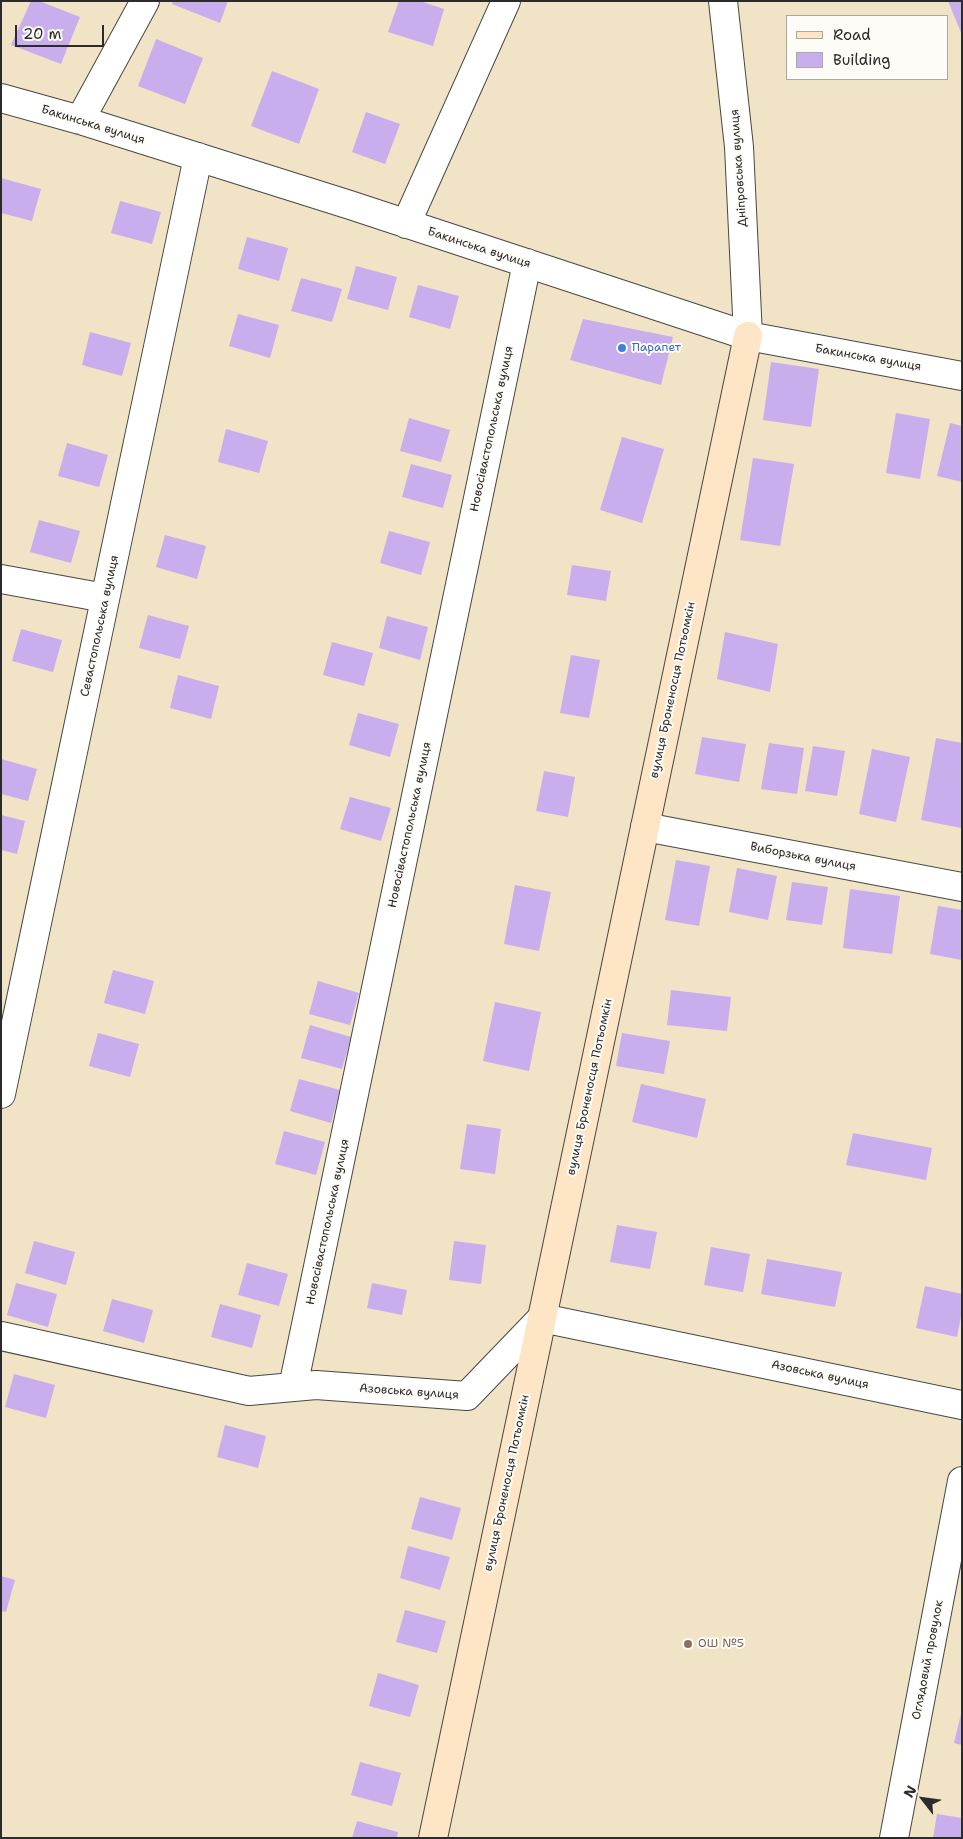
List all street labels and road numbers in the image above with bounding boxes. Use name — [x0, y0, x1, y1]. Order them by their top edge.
street label: Бакинська вулиця — [39, 102, 147, 148]
street label: Дніпровська вулиця — [728, 109, 750, 227]
street label: Бакинська вулиця — [426, 225, 532, 271]
street label: Бакинська вулиця — [814, 342, 922, 374]
street label: Новосівастопольська вулиця — [467, 345, 517, 513]
street label: Севастопольська вулиця — [78, 554, 122, 698]
street label: вулиця Броненосця Потьомкін — [647, 601, 699, 779]
street label: Новосівастопольська вулиця — [385, 741, 435, 909]
street label: Виборзька вулиця — [749, 840, 857, 874]
street label: вулиця Броненосця Потьомкін — [564, 998, 616, 1176]
street label: Новосівастопольська вулиця — [303, 1138, 353, 1306]
street label: Азовська вулиця — [770, 1358, 870, 1392]
street label: Азовська вулиця — [359, 1381, 459, 1403]
street label: вулиця Броненосця Потьомкін — [481, 1394, 533, 1572]
street label: Оглядовий провулок — [909, 1599, 947, 1721]

